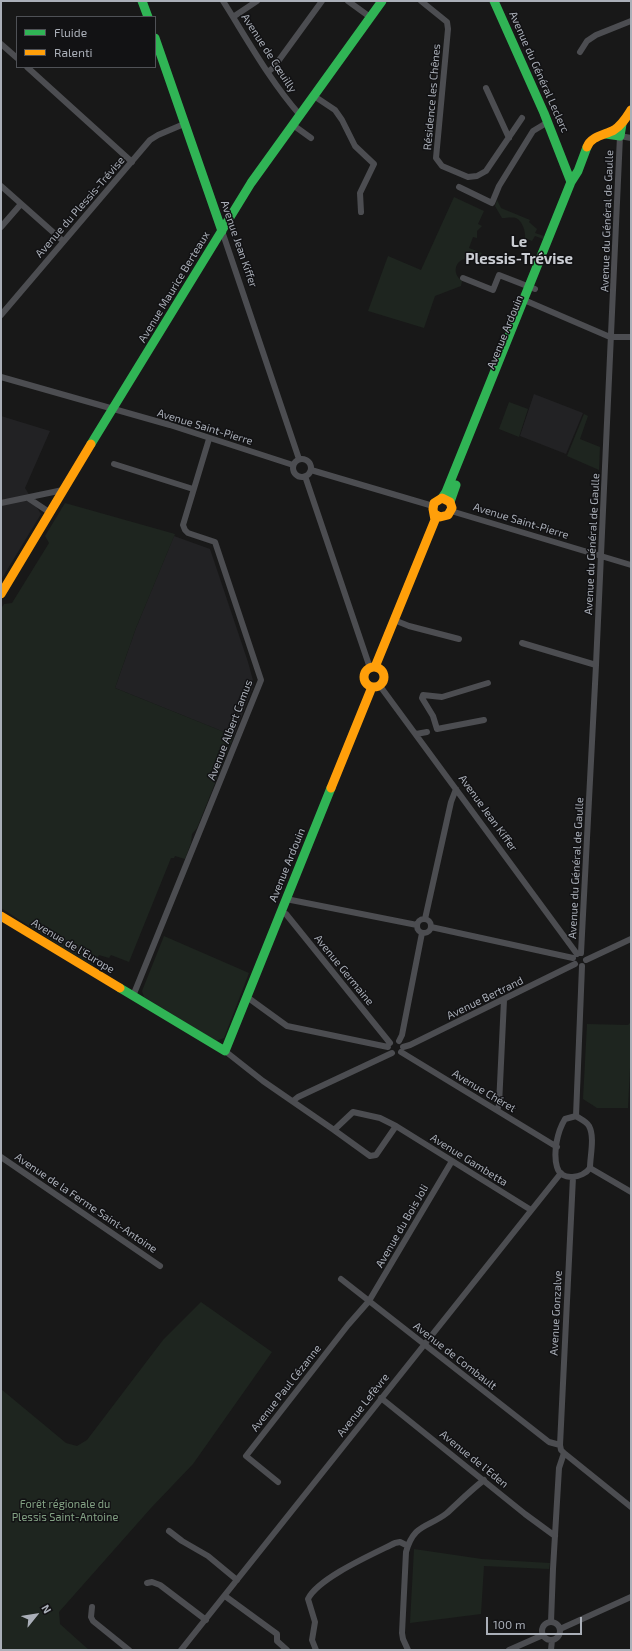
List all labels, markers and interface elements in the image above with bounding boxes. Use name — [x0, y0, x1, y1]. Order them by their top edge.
street label: Avenue du Général Leclerc — [506, 9, 572, 135]
street label: Avenue de Cœuilly — [239, 11, 299, 95]
legend — [16, 16, 156, 68]
text: Fluide — [54, 25, 87, 39]
street label: Résidence les Chênes — [421, 43, 443, 151]
text: Ralenti — [54, 45, 93, 59]
street label: Avenue du Général de Gaulle — [598, 150, 616, 292]
street label: Avenue du Plessis-Trévise — [33, 154, 127, 260]
street label: Avenue Jean Kiffer — [218, 199, 260, 289]
street label: Avenue Maurice Berteaux — [136, 229, 212, 345]
district label: Le Plessis-Trévise — [465, 233, 573, 268]
street label: Avenue Ardouin — [484, 293, 526, 371]
street label: Avenue Saint-Pierre — [156, 406, 254, 448]
street label: Avenue du Général de Gaulle — [582, 473, 602, 615]
street label: Avenue Saint-Pierre — [472, 500, 570, 542]
street label: Avenue Albert Camus — [205, 678, 255, 782]
street label: Avenue Jean Kiffer — [456, 772, 520, 854]
street label: Avenue du Général de Gaulle — [566, 797, 586, 939]
street label: Avenue Ardouin — [266, 826, 308, 904]
street label: Avenue de l'Europe — [29, 916, 117, 976]
street label: Avenue Germaine — [311, 932, 377, 1008]
street label: Avenue Bertrand — [444, 974, 526, 1022]
street label: Avenue Chéret — [450, 1067, 518, 1115]
street label: Avenue Gambetta — [428, 1131, 510, 1189]
street label: Avenue de la Ferme Saint-Antoine — [12, 1150, 160, 1256]
street label: Avenue du Bois Joli — [373, 1182, 431, 1270]
street label: Avenue Gonzalve — [547, 1270, 565, 1356]
street label: Avenue de Combault — [411, 1319, 499, 1393]
street label: Avenue Paul Cézanne — [248, 1342, 324, 1434]
street label: Avenue Lefèvre — [334, 1371, 392, 1439]
street label: Avenue de l'Eden — [437, 1427, 511, 1491]
park label: Forêt régionale du Plessis Saint-Antoine — [12, 1497, 118, 1523]
north arrow — [16, 1595, 56, 1635]
text: N — [39, 1602, 54, 1615]
scale bar — [488, 1609, 584, 1635]
text: 100 m — [493, 1617, 525, 1631]

